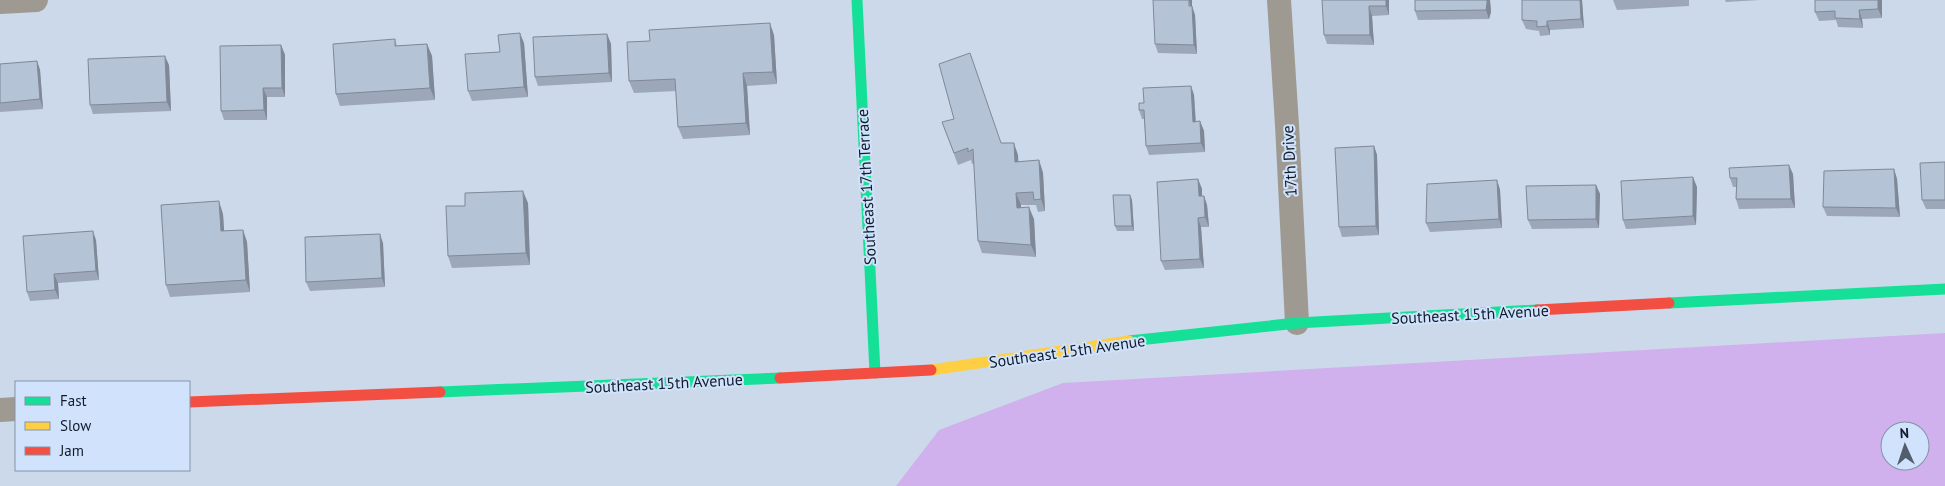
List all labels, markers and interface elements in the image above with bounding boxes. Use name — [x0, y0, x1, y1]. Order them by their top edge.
street label: Southeast 17th Terrace — [852, 109, 880, 265]
street label: 17th Drive — [1277, 125, 1301, 197]
street label: Southeast 15th Avenue — [1391, 300, 1549, 328]
street label: Southeast 15th Avenue — [988, 330, 1146, 372]
street label: Southeast 15th Avenue — [585, 369, 743, 397]
legend — [15, 381, 190, 471]
text: Fast — [60, 391, 87, 410]
text: Slow — [60, 416, 91, 435]
north arrow — [1880, 421, 1930, 471]
text: N — [1899, 424, 1909, 442]
text: Jam — [59, 441, 84, 460]

